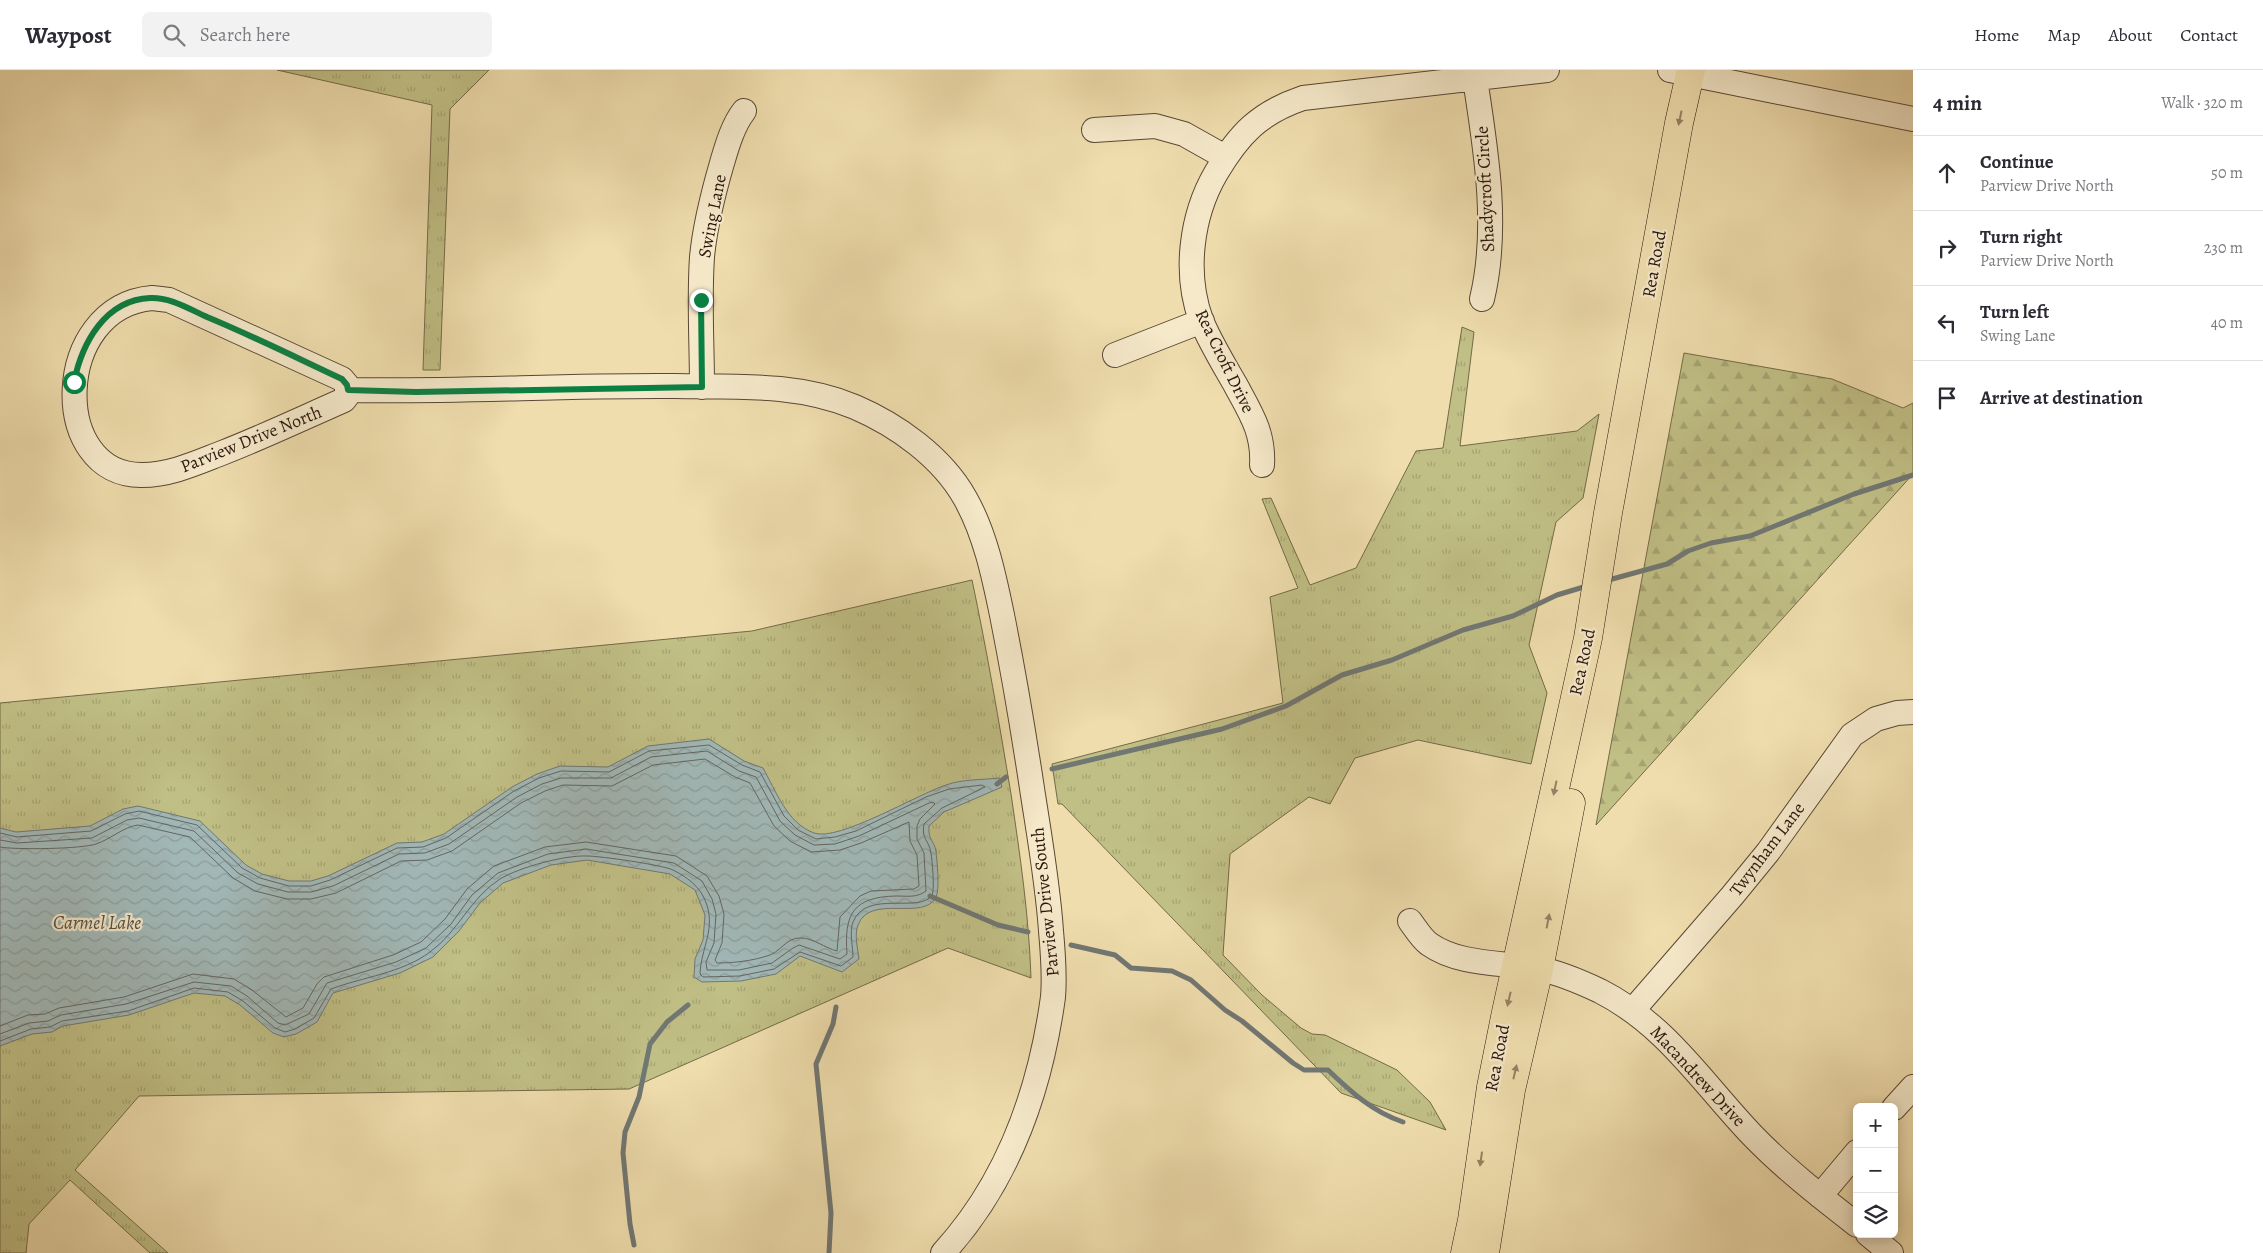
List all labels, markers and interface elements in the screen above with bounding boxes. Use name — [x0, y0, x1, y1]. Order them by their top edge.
search box — [142, 12, 492, 57]
text: Waypost — [25, 19, 112, 51]
icon: search — [160, 21, 188, 49]
text: Search here — [200, 22, 290, 48]
text: Home — [1974, 23, 2019, 47]
text: Map — [2047, 23, 2080, 47]
text: About — [2108, 23, 2152, 47]
text: Contact — [2180, 23, 2238, 47]
text: 4 min — [1933, 89, 1982, 117]
text: Walk · 320 m — [2161, 92, 2243, 114]
one-way arrow — [1676, 110, 1684, 125]
street label: Shadycroft Circle — [1470, 125, 1500, 253]
text: Continue — [1980, 149, 2054, 175]
icon: ahead — [1933, 159, 1961, 187]
text: 50 m — [2211, 162, 2243, 184]
street label: Swing Lane — [692, 172, 732, 260]
text: Parview Drive North — [1980, 175, 2114, 197]
text: Turn right — [1980, 224, 2062, 250]
street label: Rea Road — [1636, 228, 1672, 300]
icon: right — [1933, 234, 1961, 262]
text: 230 m — [2204, 237, 2243, 259]
text: Parview Drive North — [1980, 250, 2114, 272]
route end — [690, 289, 713, 312]
text: Turn left — [1980, 299, 2049, 325]
street label: Rea Croft Drive — [1190, 305, 1260, 417]
icon: left — [1933, 309, 1961, 337]
text: 40 m — [2211, 312, 2243, 334]
text: Swing Lane — [1980, 325, 2055, 347]
route start — [63, 371, 86, 394]
icon: arrive — [1933, 384, 1961, 412]
text: Arrive at destination — [1980, 385, 2143, 411]
street label: Parview Drive North — [177, 400, 326, 478]
street label: Rea Road — [1563, 626, 1601, 698]
one-way arrow — [1551, 781, 1559, 796]
street label: Twynham Lane — [1724, 797, 1810, 901]
street label: Parview Drive South — [1025, 826, 1065, 978]
water label: Carmel Lake — [53, 910, 141, 936]
one-way arrow — [1545, 913, 1553, 929]
one-way arrow — [1505, 991, 1513, 1006]
street label: Macandrew Drive — [1645, 1020, 1751, 1132]
street label: Rea Road — [1479, 1022, 1515, 1094]
one-way arrow — [1511, 1065, 1519, 1080]
map controls — [1853, 1103, 1898, 1238]
button: + — [1853, 1103, 1898, 1148]
button: − — [1853, 1148, 1898, 1193]
one-way arrow — [1477, 1151, 1485, 1167]
button: layers — [1853, 1193, 1898, 1238]

